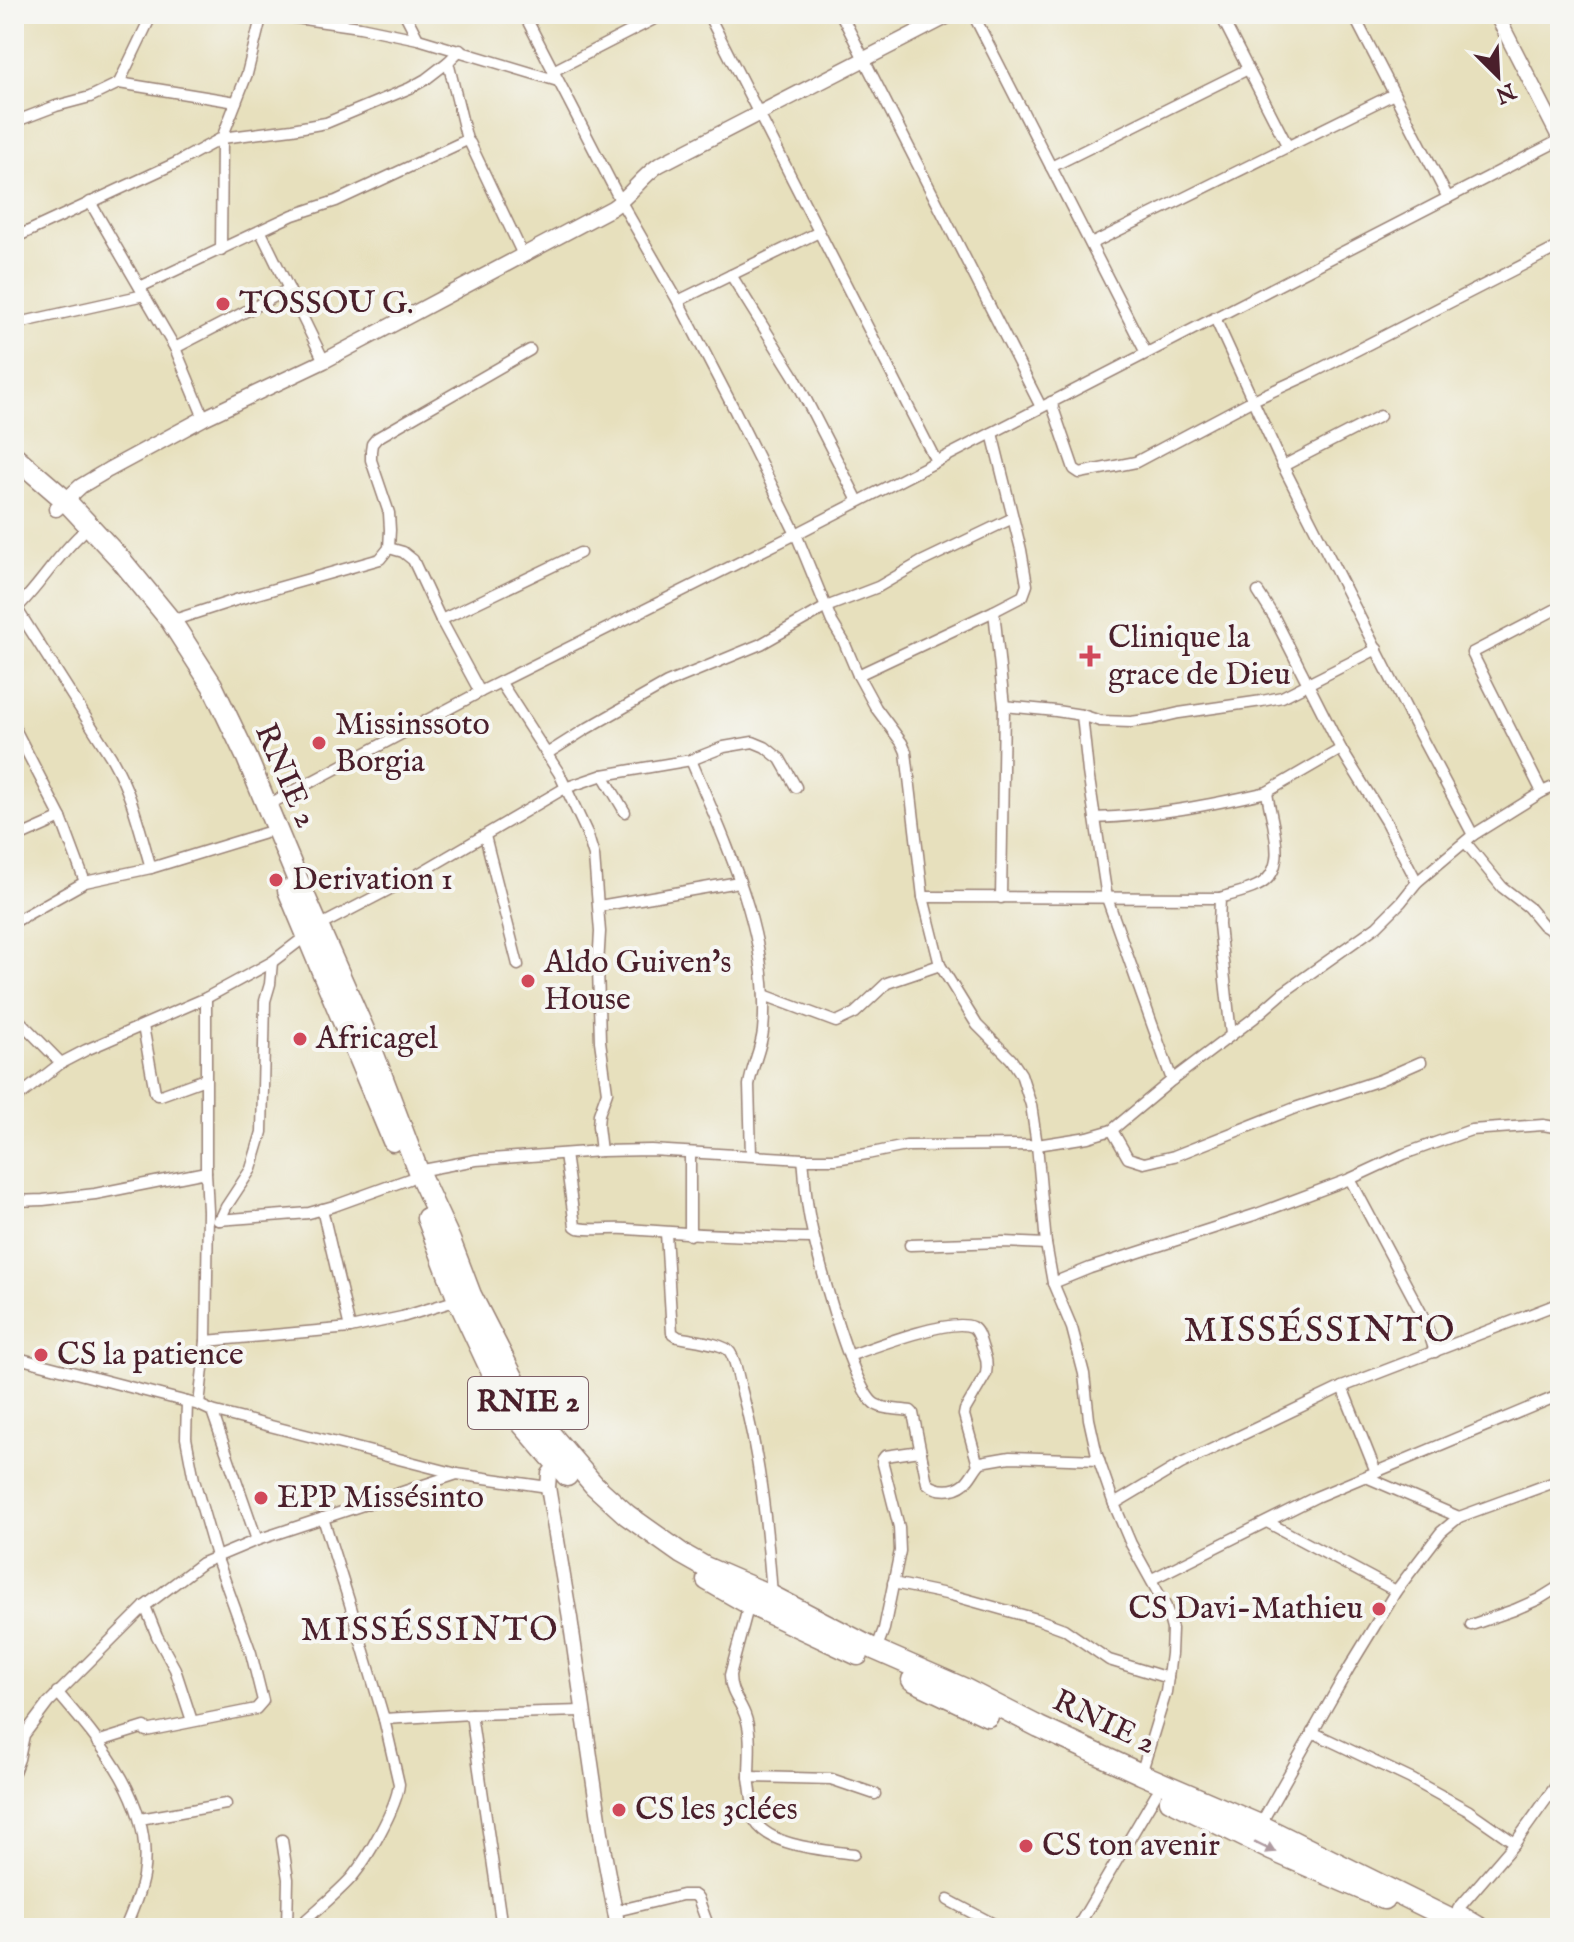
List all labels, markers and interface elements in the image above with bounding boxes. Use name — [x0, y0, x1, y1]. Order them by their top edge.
north arrow — [1458, 36, 1538, 116]
text: N — [1491, 75, 1521, 109]
place label: TOSSOU G. — [239, 284, 414, 325]
marker: TOSSOU G. — [214, 295, 232, 313]
place label: Clinique la grace de Dieu — [1108, 618, 1290, 696]
marker: Clinique la grace de Dieu — [1079, 645, 1101, 667]
place label: Missinssoto Borgia — [335, 705, 490, 783]
street label: RNIE 2 — [244, 718, 326, 834]
marker: Missinssoto Borgia — [310, 734, 328, 752]
place label: Derivation 1 — [292, 860, 453, 901]
marker: Derivation 1 — [267, 871, 285, 889]
place label: Aldo Guiven's House — [543, 943, 732, 1021]
marker: Aldo Guiven's House — [519, 972, 537, 990]
place label: Africagel — [315, 1019, 438, 1060]
marker: Africagel — [291, 1030, 309, 1048]
district label: MISSÉSSINTO — [1184, 1307, 1456, 1354]
place label: CS la patience — [57, 1335, 244, 1376]
marker: CS la patience — [32, 1346, 50, 1364]
road number: RNIE 2 — [468, 1377, 588, 1429]
place label: EPP Missésinto — [277, 1478, 484, 1519]
marker: EPP Missésinto — [252, 1489, 270, 1507]
place label: CS Davi-Mathieu — [1128, 1589, 1363, 1630]
marker: CS Davi-Mathieu — [1370, 1600, 1388, 1618]
district label: MISSÉSSINTO — [301, 1608, 559, 1652]
street label: RNIE 2 — [1046, 1681, 1162, 1765]
place label: CS les 3clées — [635, 1790, 798, 1831]
marker: CS les 3clées — [610, 1801, 628, 1819]
place label: CS ton avenir — [1042, 1826, 1220, 1867]
marker: CS ton avenir — [1017, 1837, 1035, 1855]
one-way arrow — [1253, 1840, 1276, 1854]

